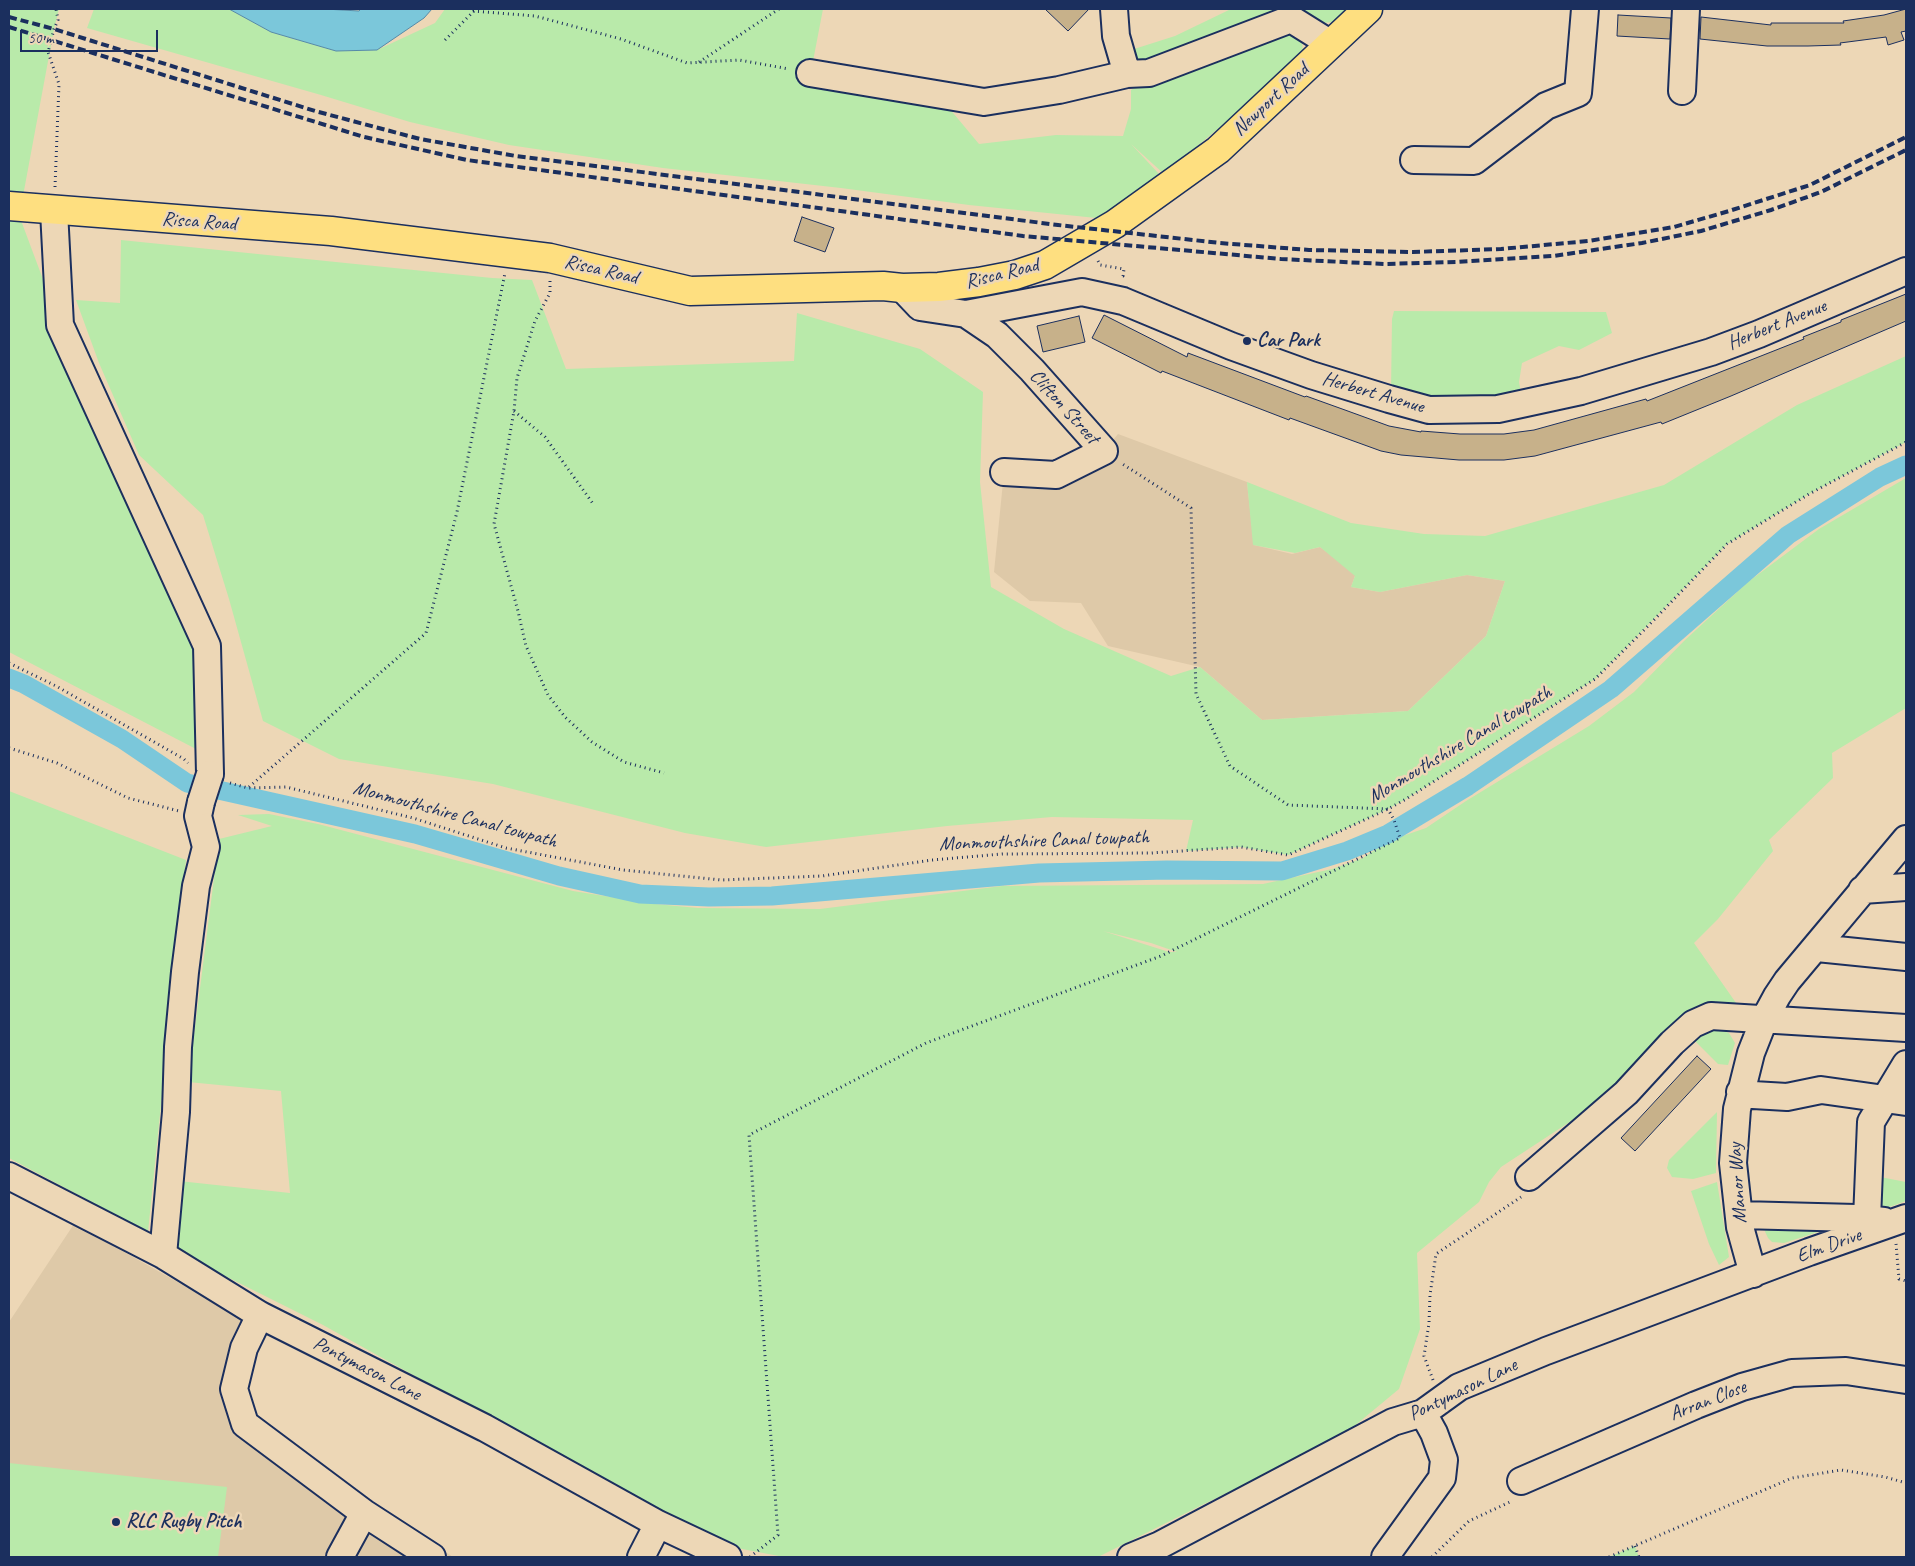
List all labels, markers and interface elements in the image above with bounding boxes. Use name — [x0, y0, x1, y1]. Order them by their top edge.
scale bar — [22, 20, 160, 52]
text: 50 m — [28, 29, 54, 48]
street label: Newport Road — [1228, 59, 1314, 141]
street label: Risca Road — [161, 207, 237, 237]
street label: Risca Road — [562, 250, 640, 290]
street label: Risca Road — [963, 253, 1041, 295]
street label: Herbert Avenue — [1724, 294, 1830, 356]
place label: Car Park — [1257, 329, 1320, 353]
marker: Car Park — [1241, 335, 1253, 347]
street label: Clifton Street — [1024, 365, 1104, 449]
street label: Herbert Avenue — [1319, 367, 1427, 419]
street label: Monmouthshire Canal towpath — [1364, 681, 1556, 809]
street label: Monmouthshire Canal towpath — [350, 776, 560, 854]
street label: Monmouthshire Canal towpath — [939, 825, 1149, 857]
street label: Manor Way — [1723, 1142, 1753, 1224]
street label: Elm Drive — [1793, 1223, 1865, 1269]
street label: Pontymason Lane — [309, 1332, 425, 1406]
street label: Pontymason Lane — [1405, 1353, 1521, 1427]
street label: Arran Close — [1666, 1375, 1750, 1427]
place label: RLC Rugby Pitch — [126, 1510, 242, 1534]
marker: RLC Rugby Pitch — [110, 1516, 122, 1528]

